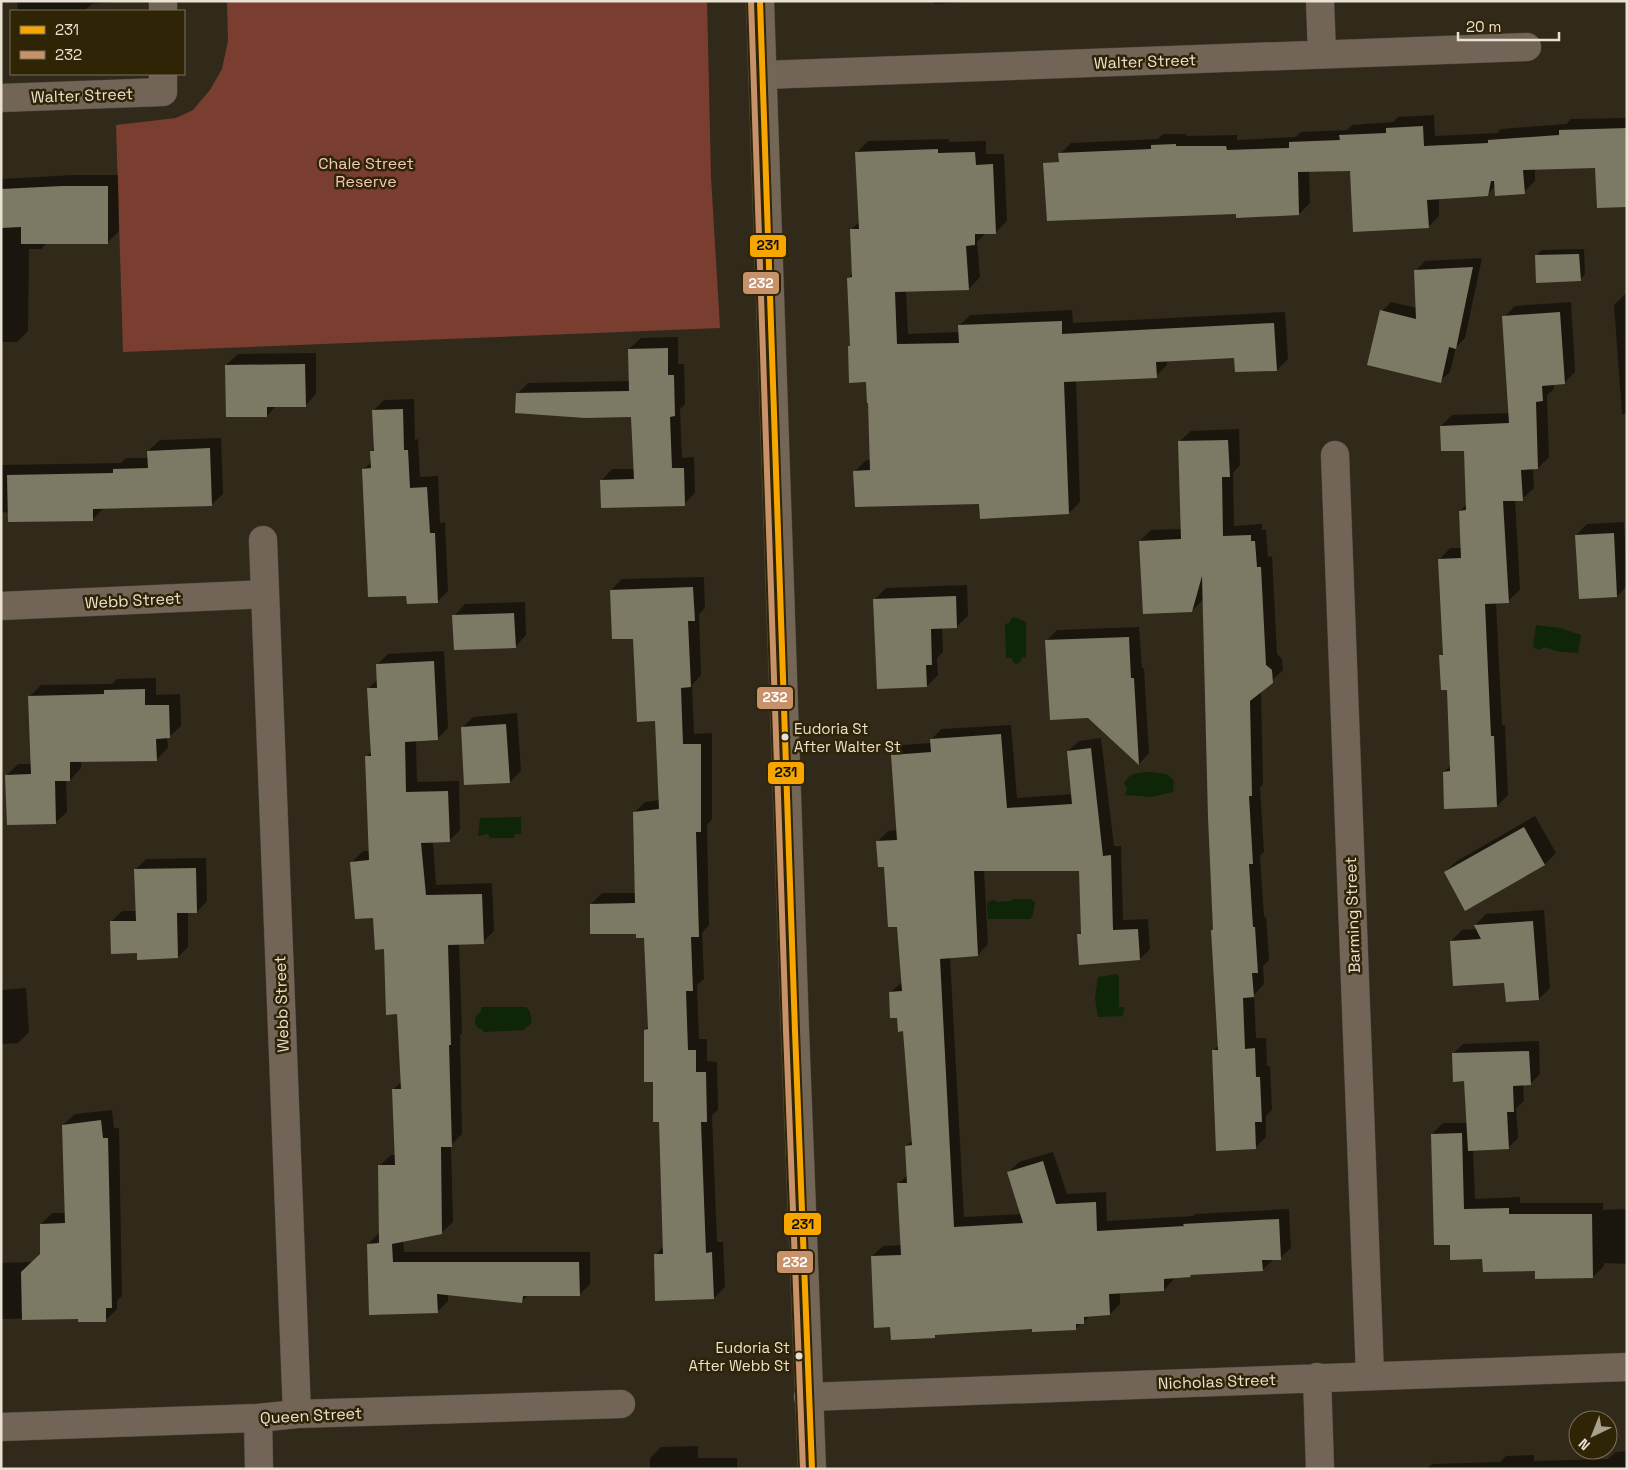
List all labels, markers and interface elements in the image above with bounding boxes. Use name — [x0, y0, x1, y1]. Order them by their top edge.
legend — [10, 10, 185, 75]
scale bar — [1458, 10, 1559, 42]
text: 20 m — [1466, 17, 1501, 36]
text: 231 — [55, 20, 79, 39]
text: 232 — [55, 45, 82, 64]
street label: Walter Street — [1093, 49, 1197, 74]
street label: Walter Street — [30, 83, 134, 108]
park label: Chale Street Reserve — [318, 153, 414, 192]
line badge: 231 — [749, 234, 787, 258]
text: 231 — [757, 236, 779, 254]
line badge: 232 — [742, 271, 780, 295]
text: 232 — [748, 274, 774, 292]
street label: Webb Street — [84, 587, 182, 614]
line badge: 232 — [756, 686, 794, 710]
text: 232 — [762, 688, 788, 706]
place label: Eudoria St After Walter St — [794, 719, 901, 756]
marker: Eudoria St After Walter St — [780, 732, 790, 742]
line badge: 231 — [767, 761, 805, 785]
text: 231 — [775, 763, 797, 781]
street label: Barming Street — [1340, 856, 1365, 974]
street label: Webb Street — [269, 955, 294, 1053]
line badge: 231 — [783, 1212, 822, 1236]
text: 231 — [792, 1215, 814, 1233]
line badge: 232 — [776, 1250, 814, 1274]
text: 232 — [782, 1253, 808, 1271]
place label: Eudoria St After Webb St — [688, 1338, 790, 1375]
marker: Eudoria St After Webb St — [794, 1351, 804, 1361]
street label: Nicholas Street — [1158, 1369, 1277, 1394]
street label: Queen Street — [259, 1402, 363, 1429]
north arrow — [1568, 1410, 1618, 1460]
text: N — [1575, 1435, 1594, 1454]

